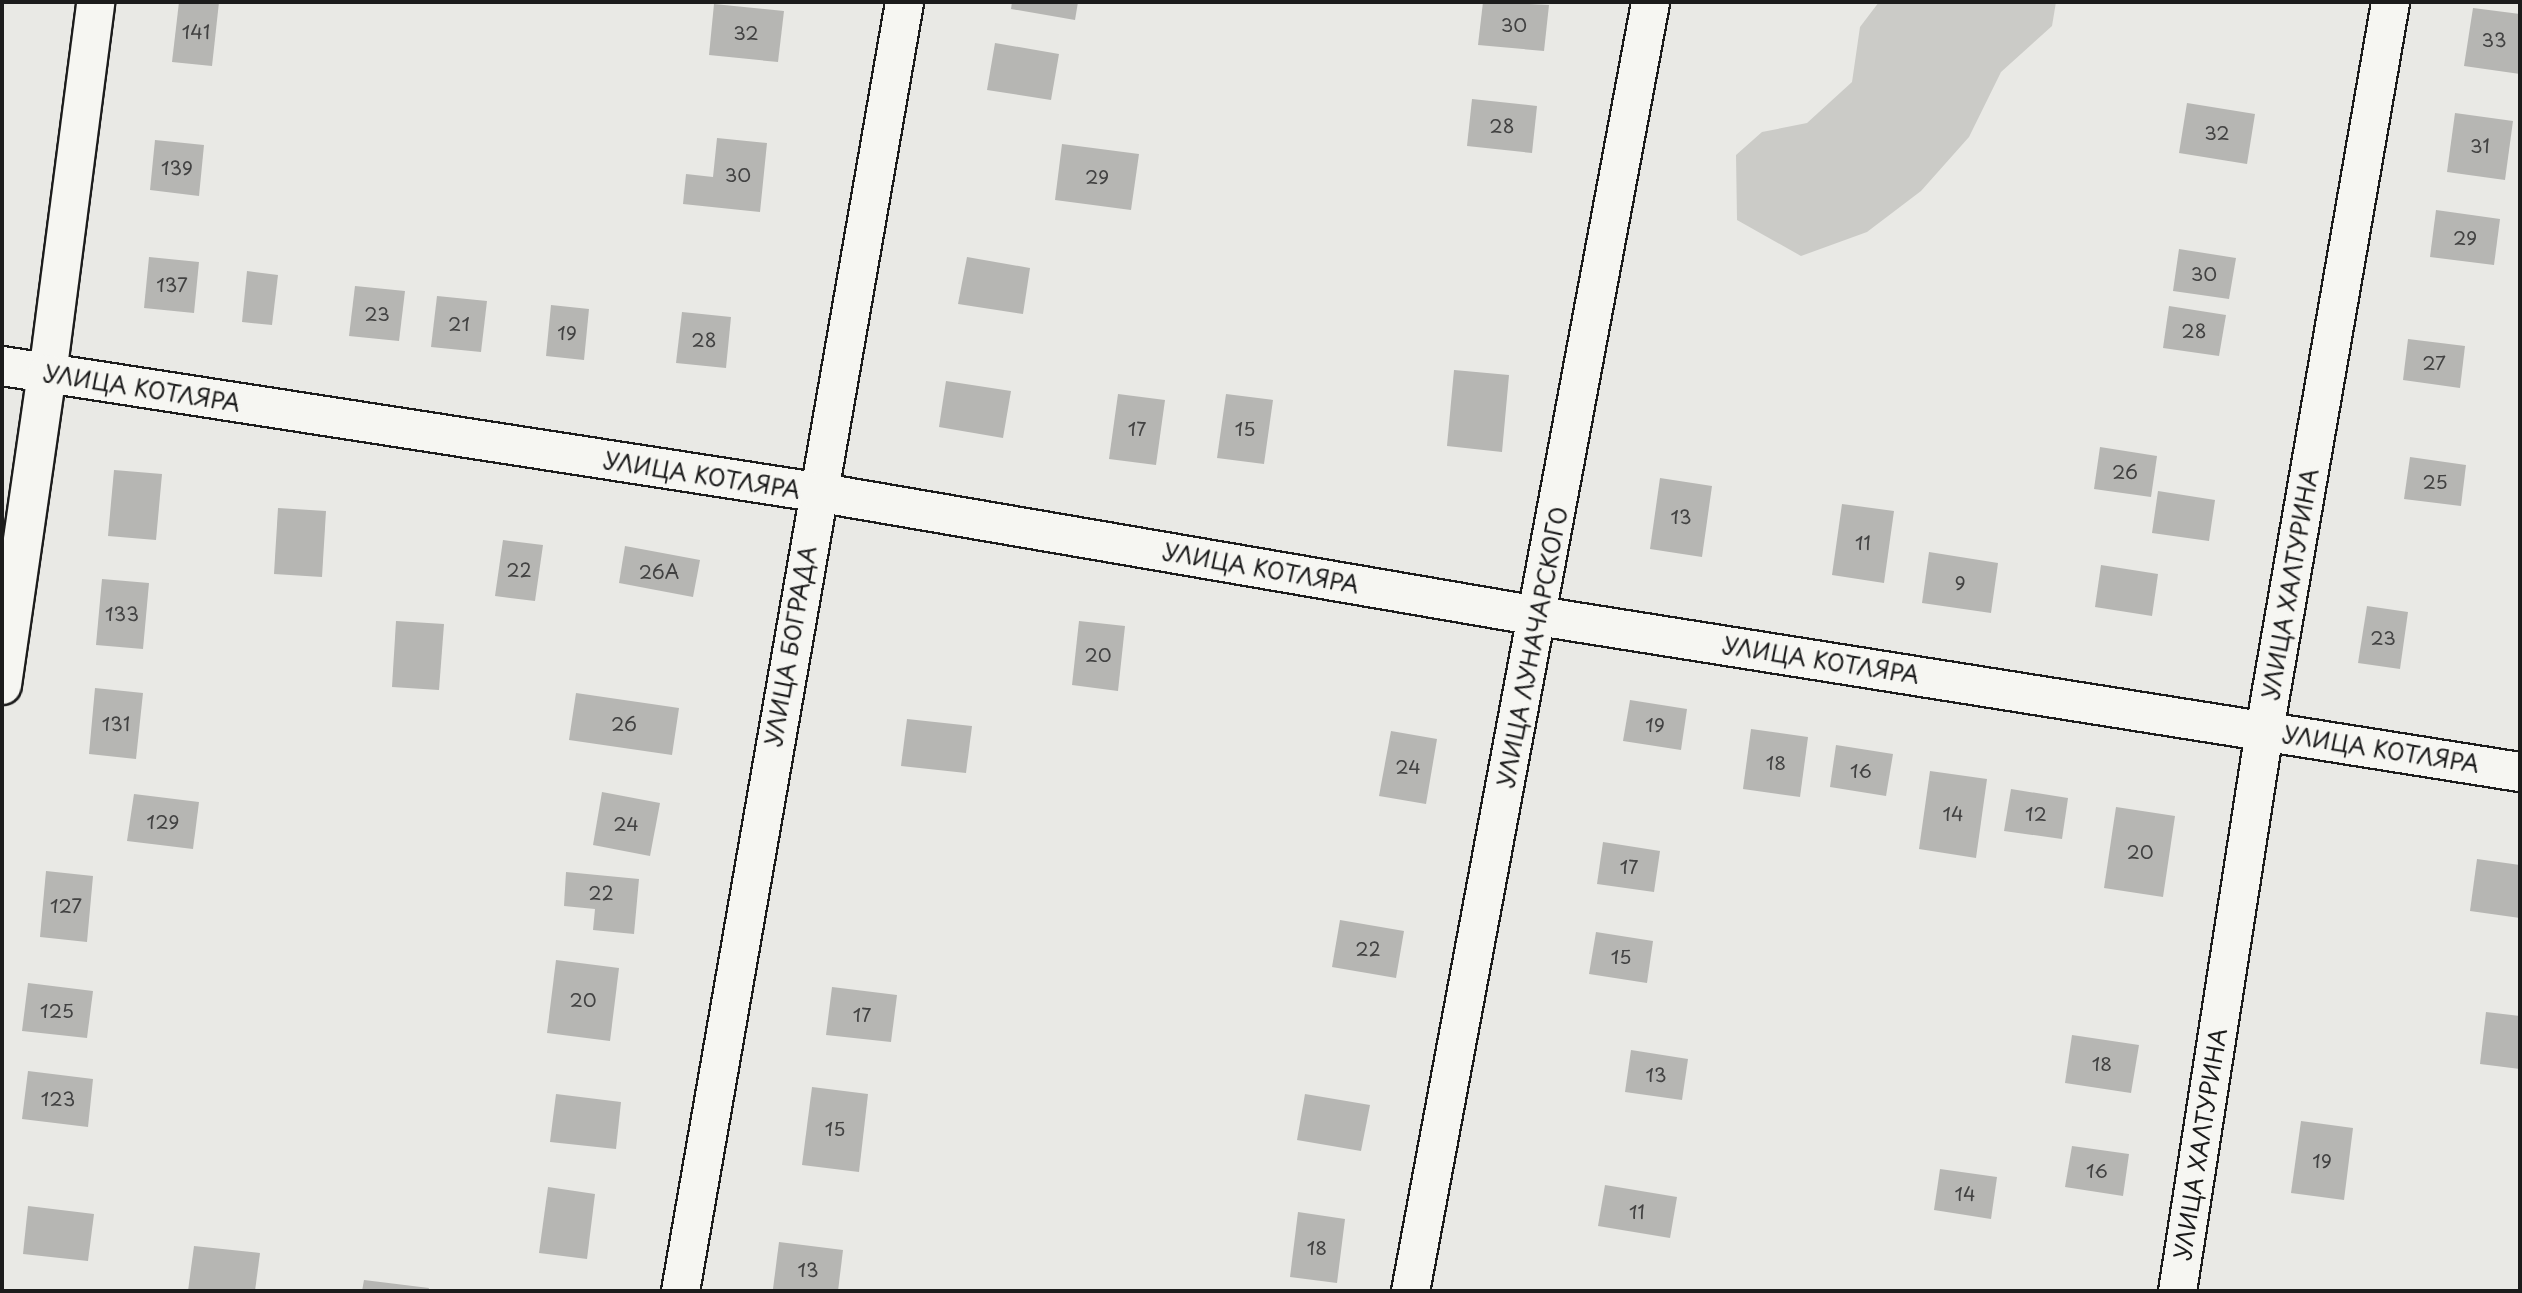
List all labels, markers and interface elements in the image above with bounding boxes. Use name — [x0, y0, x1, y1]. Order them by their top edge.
house number: 30 — [1501, 14, 1527, 36]
house number: 141 — [182, 21, 210, 43]
house number: 32 — [733, 22, 759, 44]
house number: 33 — [2482, 29, 2506, 51]
house number: 28 — [1489, 115, 1515, 137]
house number: 32 — [2204, 122, 2230, 144]
house number: 31 — [2470, 135, 2490, 157]
house number: 139 — [161, 157, 193, 179]
house number: 30 — [725, 164, 751, 186]
house number: 29 — [1085, 166, 1109, 188]
house number: 29 — [2453, 227, 2477, 249]
house number: 30 — [2191, 263, 2217, 285]
house number: 137 — [156, 274, 188, 296]
house number: 23 — [364, 303, 390, 325]
house number: 21 — [448, 313, 470, 335]
house number: 28 — [2181, 320, 2207, 342]
house number: 19 — [557, 322, 577, 344]
house number: 28 — [691, 329, 717, 351]
house number: 27 — [2422, 352, 2446, 374]
street label: УЛИЦА КОТЛЯРА — [41, 359, 243, 417]
house number: 17 — [1128, 418, 1146, 440]
house number: 15 — [1235, 418, 1255, 440]
street label: УЛИЦА КОТЛЯРА — [601, 446, 803, 504]
house number: 26 — [2112, 461, 2138, 483]
street label: УЛИЦА ХАЛТУРИНА — [2256, 465, 2324, 703]
house number: 25 — [2422, 471, 2448, 493]
street label: УЛИЦА ЛУНАЧАРСКОГО — [1491, 503, 1573, 791]
house number: 13 — [1670, 506, 1692, 528]
house number: 11 — [1855, 532, 1871, 554]
street label: УЛИЦА КОТЛЯРА — [1160, 537, 1362, 599]
street label: УЛИЦА БОГРАДА — [759, 543, 821, 749]
house number: 22 — [506, 559, 532, 581]
house number: 26А — [639, 561, 679, 583]
house number: 9 — [1954, 572, 1966, 594]
house number: 133 — [105, 603, 139, 625]
house number: 23 — [2370, 627, 2396, 649]
street label: УЛИЦА КОТЛЯРА — [1720, 631, 1922, 689]
house number: 20 — [1084, 644, 1112, 666]
house number: 131 — [102, 713, 130, 735]
house number: 26 — [611, 713, 637, 735]
house number: 19 — [1645, 714, 1665, 736]
street label: УЛИЦА КОТЛЯРА — [2280, 720, 2482, 778]
house number: 18 — [1766, 752, 1786, 774]
house number: 24 — [1395, 756, 1421, 778]
house number: 16 — [1850, 760, 1872, 782]
house number: 14 — [1942, 803, 1964, 825]
house number: 12 — [2025, 803, 2047, 825]
house number: 129 — [147, 811, 179, 833]
house number: 24 — [613, 813, 639, 835]
house number: 20 — [2126, 841, 2154, 863]
house number: 17 — [1620, 856, 1638, 878]
house number: 22 — [588, 882, 614, 904]
house number: 127 — [50, 895, 82, 917]
house number: 22 — [1355, 938, 1381, 960]
house number: 15 — [1611, 946, 1631, 968]
house number: 20 — [569, 989, 597, 1011]
house number: 125 — [40, 1000, 74, 1022]
house number: 17 — [853, 1004, 871, 1026]
street label: УЛИЦА ХАЛТУРИНА — [2168, 1025, 2232, 1263]
house number: 18 — [2092, 1053, 2112, 1075]
house number: 13 — [1645, 1064, 1667, 1086]
house number: 123 — [41, 1088, 75, 1110]
house number: 15 — [825, 1118, 845, 1140]
house number: 19 — [2312, 1150, 2332, 1172]
house number: 16 — [2086, 1160, 2108, 1182]
house number: 14 — [1954, 1183, 1976, 1205]
house number: 11 — [1629, 1201, 1645, 1223]
house number: 18 — [1307, 1237, 1327, 1259]
house number: 13 — [797, 1259, 819, 1281]

